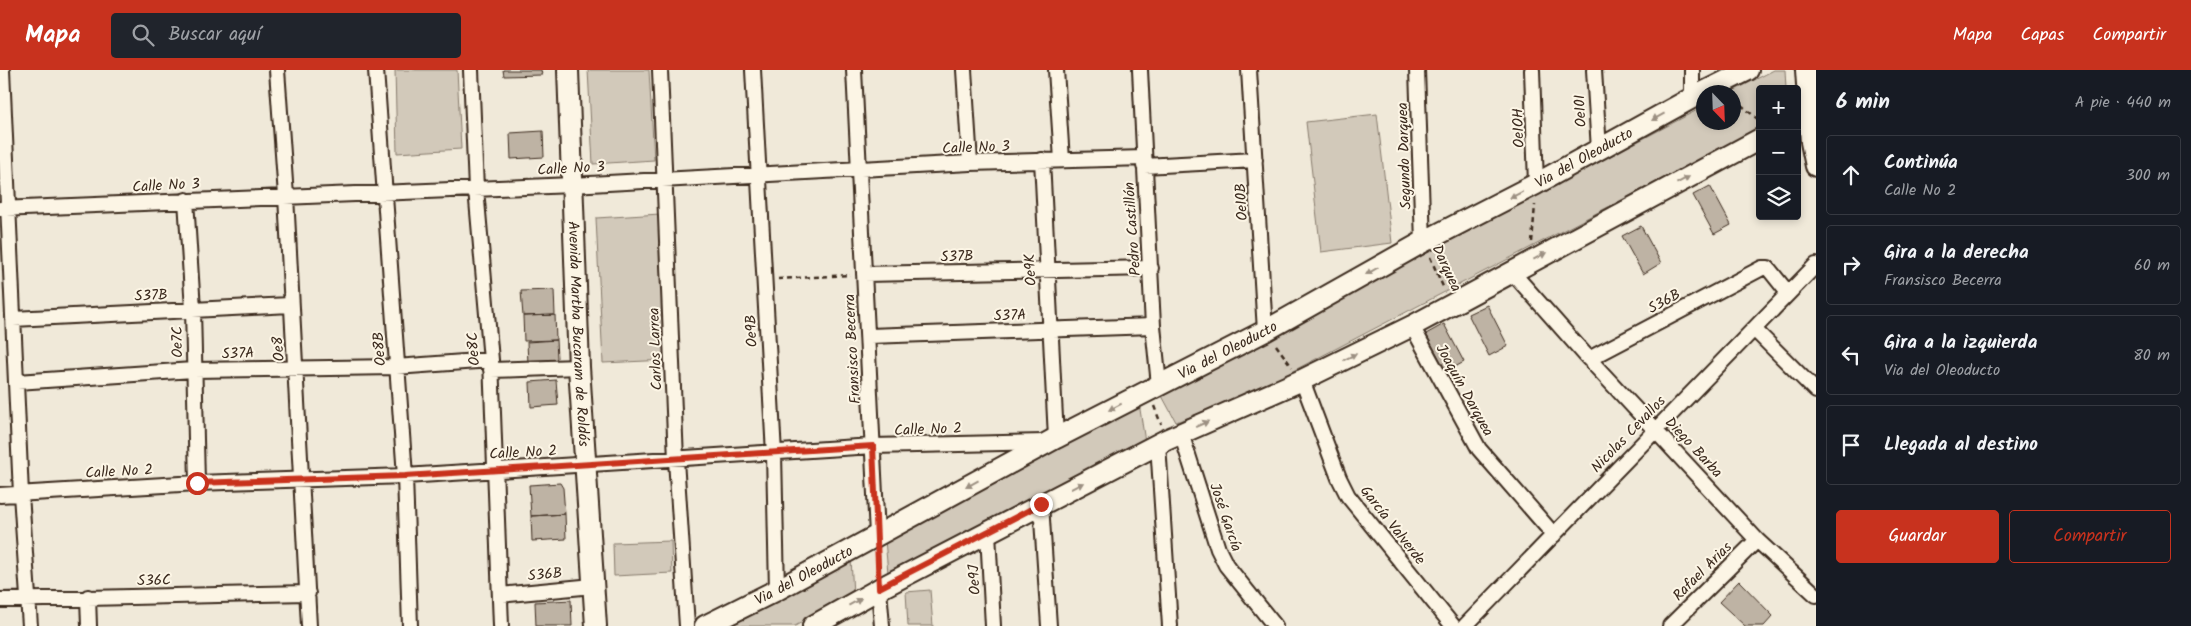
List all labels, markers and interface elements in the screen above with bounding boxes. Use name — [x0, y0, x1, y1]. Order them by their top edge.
search box — [111, 13, 461, 58]
text: Mapa — [25, 16, 81, 55]
text: Buscar aquí — [169, 20, 261, 50]
icon: search — [129, 21, 157, 49]
text: Mapa — [1953, 21, 1993, 50]
text: Capas — [2021, 21, 2065, 50]
text: Compartir — [2093, 21, 2166, 50]
north arrow — [1696, 85, 1741, 130]
map controls — [1756, 85, 1801, 220]
button: + — [1756, 85, 1801, 130]
text: 6 min — [1836, 86, 1890, 119]
text: A pie · 440 m — [2075, 90, 2171, 115]
street label: Oe10I — [1568, 94, 1594, 128]
street label: Segundo Darquea — [1391, 102, 1419, 210]
street label: Oe1OH — [1506, 108, 1532, 148]
one-way arrow — [1651, 113, 1666, 121]
street label: Via del Oleoducto — [1531, 122, 1638, 195]
button: − — [1756, 130, 1801, 175]
street label: Calle No 3 — [942, 135, 1011, 161]
text: Continúa — [1884, 148, 1958, 178]
street label: Calle No 3 — [537, 155, 606, 183]
icon: ahead — [1837, 161, 1865, 189]
text: 300 m — [2126, 163, 2170, 188]
street label: Calle No 3 — [132, 172, 201, 200]
one-way arrow — [1676, 175, 1690, 184]
button: layers — [1756, 175, 1801, 220]
text: Calle No 2 — [1884, 178, 1956, 203]
street label: Pedro Castillón — [1118, 181, 1148, 277]
street label: Oe10B — [1229, 182, 1255, 221]
one-way arrow — [1508, 191, 1523, 199]
street label: Avenida Martha Bucaram de Roldós — [561, 221, 595, 448]
text: Gira a la derecha — [1884, 238, 2029, 268]
street label: Darquea — [1425, 241, 1467, 296]
street label: S37B — [940, 244, 974, 270]
icon: right — [1837, 251, 1865, 279]
one-way arrow — [1532, 252, 1547, 260]
street label: Oe9K — [1018, 253, 1044, 287]
text: 60 m — [2134, 253, 2170, 278]
one-way arrow — [1365, 266, 1379, 275]
text: Fransisco Becerra — [1884, 268, 2002, 293]
street label: S37B — [134, 283, 168, 309]
street label: S36B — [1644, 283, 1685, 321]
street label: Fransisco Becerra — [838, 293, 868, 405]
street label: S37A — [993, 303, 1027, 329]
street label: Carlos Larrea — [643, 307, 669, 391]
street label: Oe9B — [739, 314, 765, 348]
street label: Via del Oleoducto — [1174, 315, 1282, 387]
street label: Oe7C — [166, 326, 190, 358]
text: Gira a la izquierda — [1884, 328, 2037, 358]
street label: Oe8B — [367, 331, 393, 367]
street label: Oe8C — [461, 331, 487, 367]
street label: Oe8 — [266, 334, 292, 362]
street label: Joaquín Darquea — [1429, 340, 1499, 441]
street label: S37A — [221, 341, 255, 367]
icon: left — [1837, 341, 1865, 369]
text: 80 m — [2133, 343, 2170, 368]
one-way arrow — [1343, 352, 1357, 360]
text: Via del Oleoducto — [1884, 358, 2000, 383]
street label: Nicolas Cevallos — [1585, 390, 1672, 479]
one-way arrow — [1108, 404, 1122, 412]
street label: Diego Barba — [1658, 412, 1728, 484]
street label: Calle No 2 — [894, 417, 962, 443]
one-way arrow — [1195, 420, 1209, 428]
text: Llegada al destino — [1884, 430, 2038, 460]
icon: arrive — [1837, 431, 1865, 459]
street label: Calle No 2 — [489, 439, 558, 467]
street label: Calle No 2 — [85, 458, 154, 486]
route start — [186, 472, 209, 495]
one-way arrow — [965, 479, 978, 488]
street label: José García — [1202, 480, 1248, 555]
street label: García Valverde — [1353, 481, 1431, 571]
one-way arrow — [1069, 482, 1084, 490]
route end — [1030, 493, 1053, 516]
button: Guardar — [1836, 510, 1999, 563]
button: Compartir — [2009, 510, 2171, 563]
street label: Rafael Arias — [1667, 536, 1738, 607]
street label: Via del Oleoducto — [751, 540, 858, 612]
street label: S36B — [527, 562, 563, 588]
street label: Oe9J — [962, 563, 988, 596]
street label: S36C — [137, 569, 171, 593]
one-way arrow — [848, 598, 863, 606]

